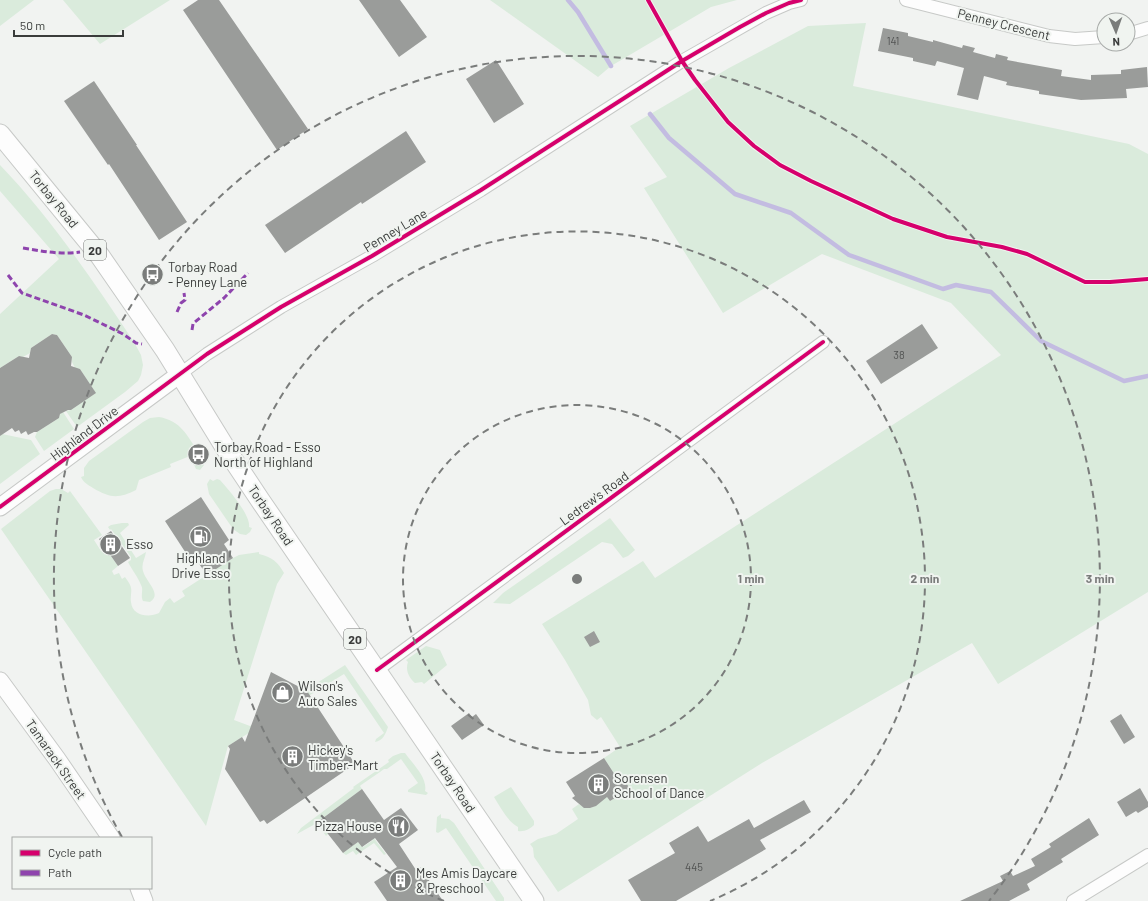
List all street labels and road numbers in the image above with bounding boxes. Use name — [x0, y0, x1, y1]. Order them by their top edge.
street label: Penney Crescent — [956, 5, 1052, 43]
street label: Torbay Road — [26, 167, 82, 231]
street label: Penney Lane — [360, 205, 430, 255]
road number: 20 — [84, 240, 106, 260]
street label: Highland Drive — [47, 402, 121, 464]
street label: Ledrew's Road — [556, 468, 632, 528]
street label: Torbay Road — [245, 482, 297, 548]
road number: 20 — [344, 629, 366, 649]
street label: Tamarack Street — [23, 716, 89, 802]
street label: Torbay Road — [427, 749, 479, 815]

